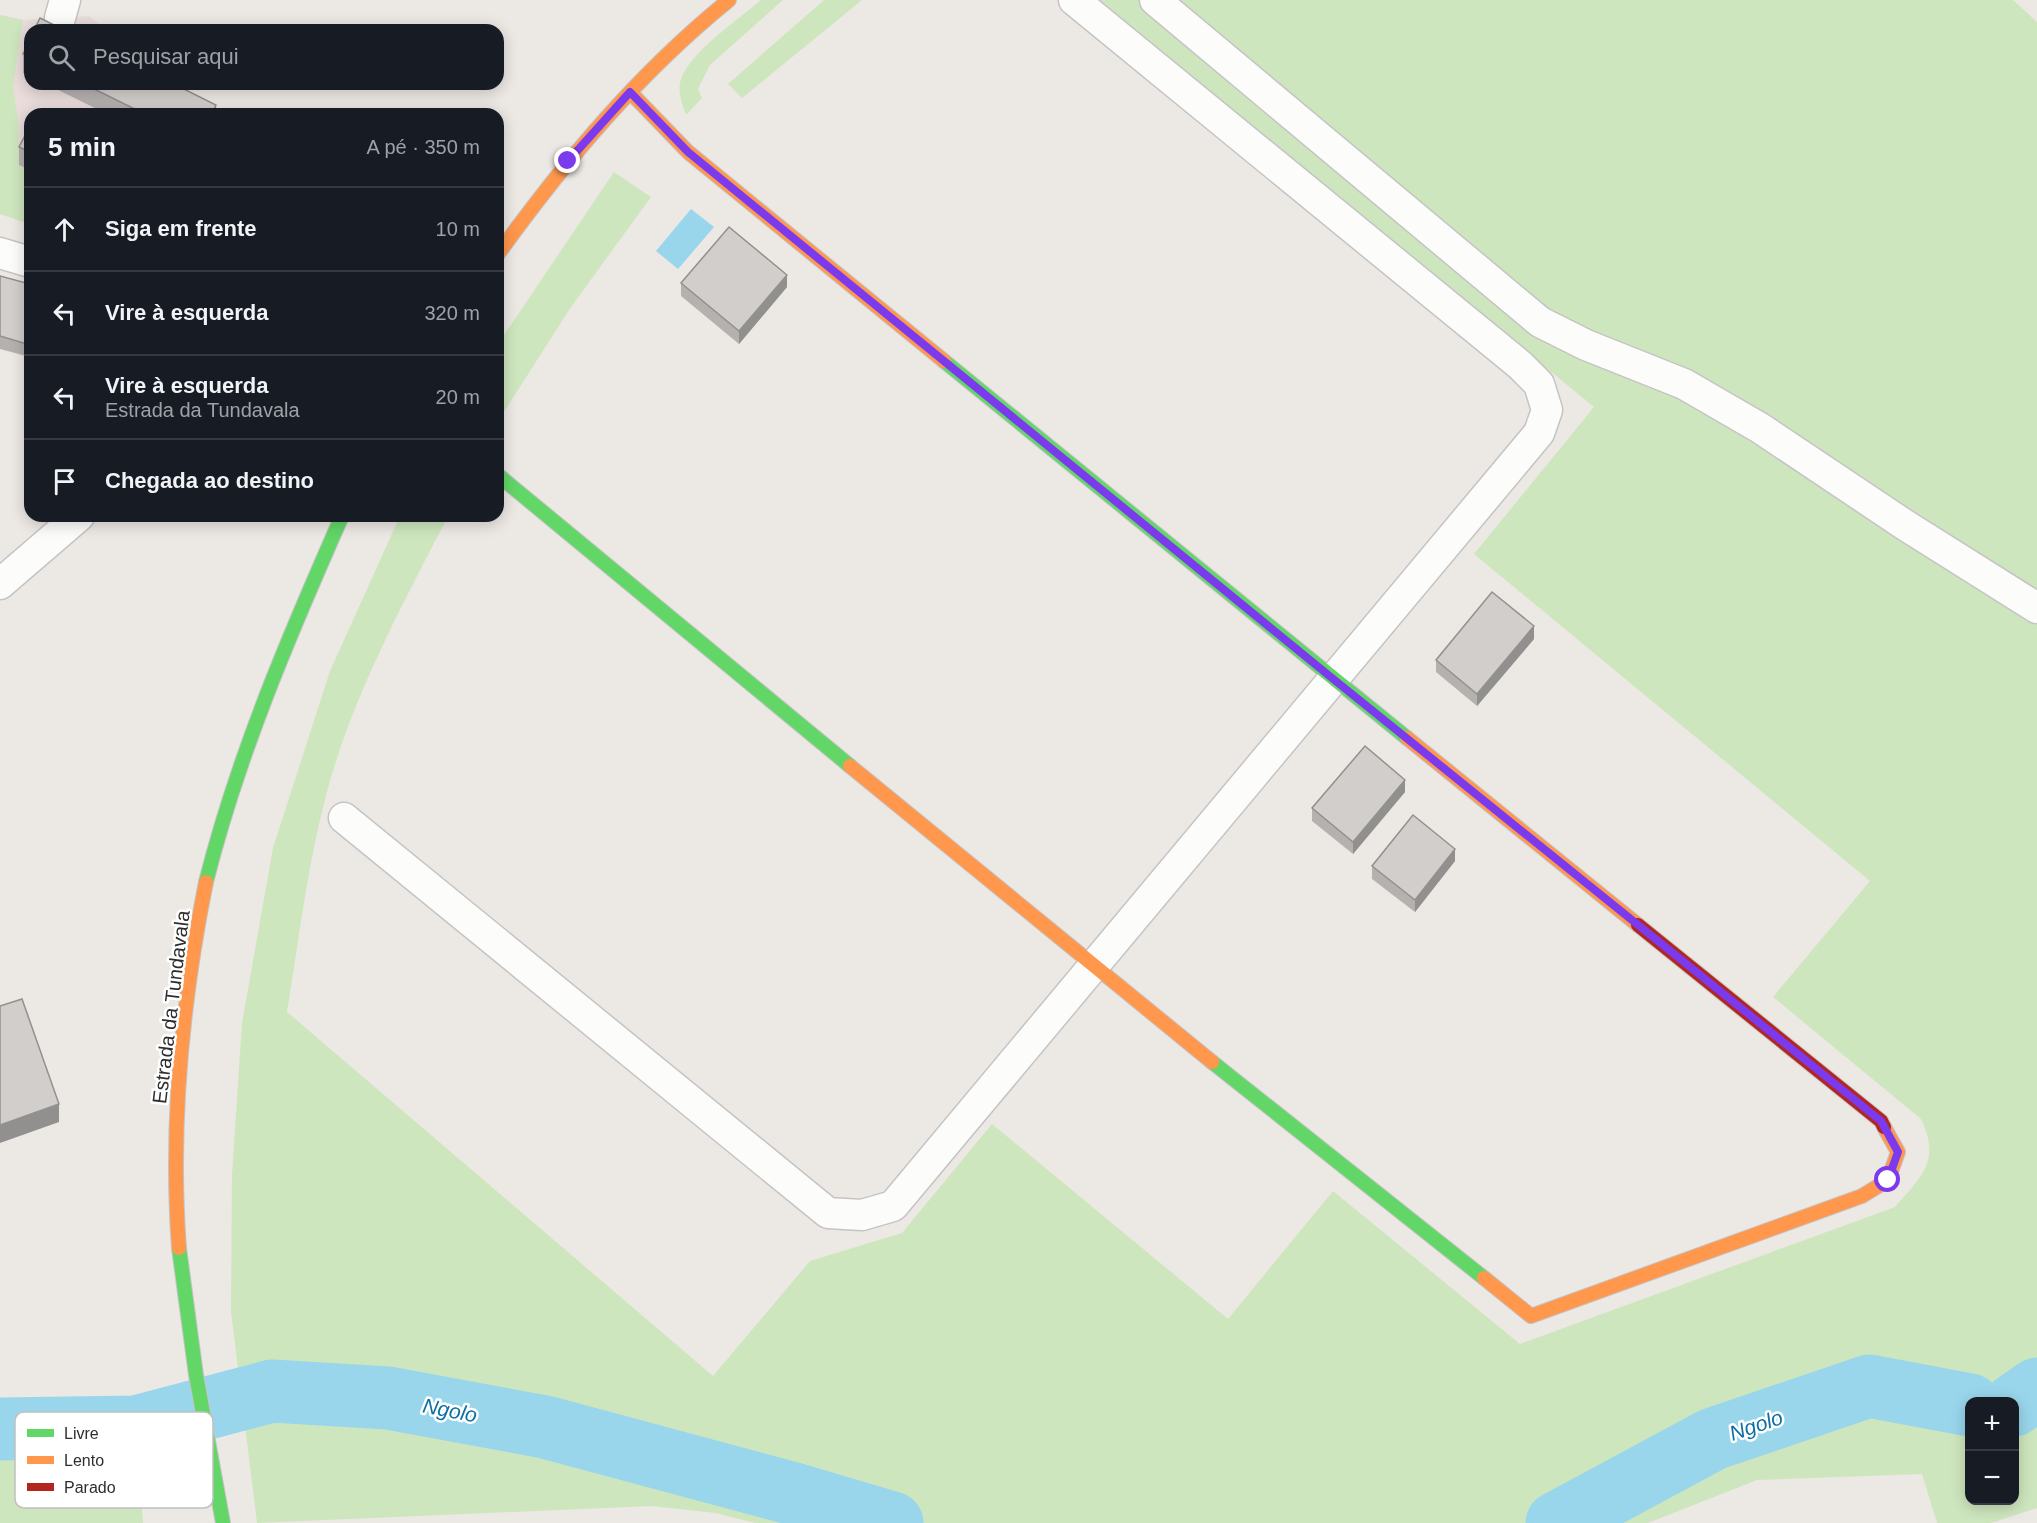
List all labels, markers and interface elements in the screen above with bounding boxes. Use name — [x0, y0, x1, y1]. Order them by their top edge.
search box — [24, 24, 504, 90]
icon: search — [45, 41, 78, 74]
text: Pesquisar aqui — [93, 44, 239, 69]
text: 5 min — [48, 132, 116, 162]
text: A pé · 350 m — [367, 136, 480, 158]
route end — [554, 147, 580, 173]
icon: ahead — [48, 213, 81, 246]
text: Siga em frente — [105, 216, 257, 241]
text: 10 m — [436, 218, 480, 240]
icon: left — [48, 297, 81, 330]
text: Vire à esquerda — [105, 300, 268, 325]
text: 320 m — [424, 302, 480, 324]
text: Vire à esquerda — [105, 373, 268, 398]
icon: left — [48, 381, 81, 414]
text: 20 m — [436, 386, 480, 408]
text: Estrada da Tundavala — [105, 399, 300, 421]
icon: arrive — [48, 465, 81, 498]
text: Chegada ao destino — [105, 468, 314, 493]
street label: Estrada da Tundavala — [148, 908, 194, 1105]
route start — [1874, 1166, 1900, 1192]
water label: Ngolo — [421, 1393, 479, 1427]
map controls — [1965, 1397, 2019, 1505]
button: + — [1965, 1397, 2019, 1451]
water label: Ngolo — [1726, 1405, 1786, 1445]
legend — [15, 1412, 213, 1508]
text: Livre — [64, 1425, 99, 1442]
button: − — [1965, 1451, 2019, 1505]
text: Lento — [64, 1452, 104, 1469]
text: Parado — [64, 1479, 116, 1496]

